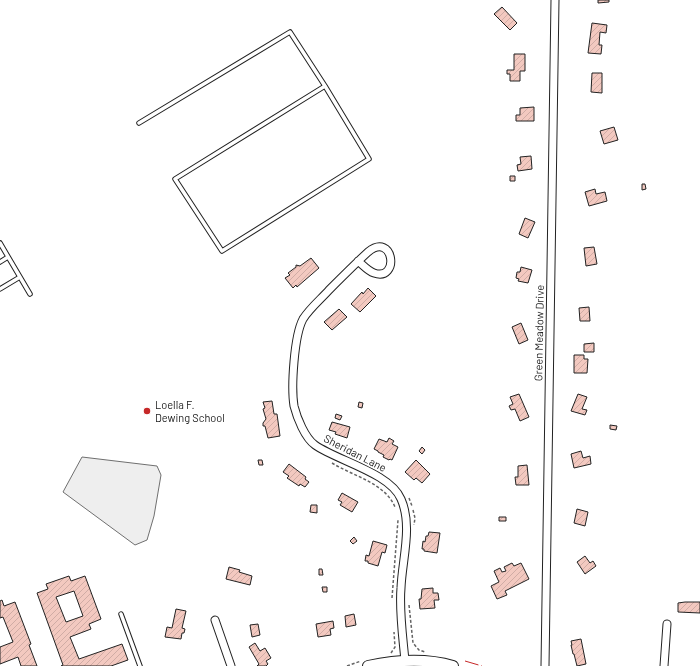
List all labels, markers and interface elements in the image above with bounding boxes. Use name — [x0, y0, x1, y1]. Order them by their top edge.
street label: Green Meadow Drive — [531, 285, 546, 381]
place label: Loella F. Dewing School — [155, 398, 225, 424]
marker: Loella F. Dewing School — [142, 406, 152, 416]
street label: Sheridan Lane — [322, 431, 389, 474]

